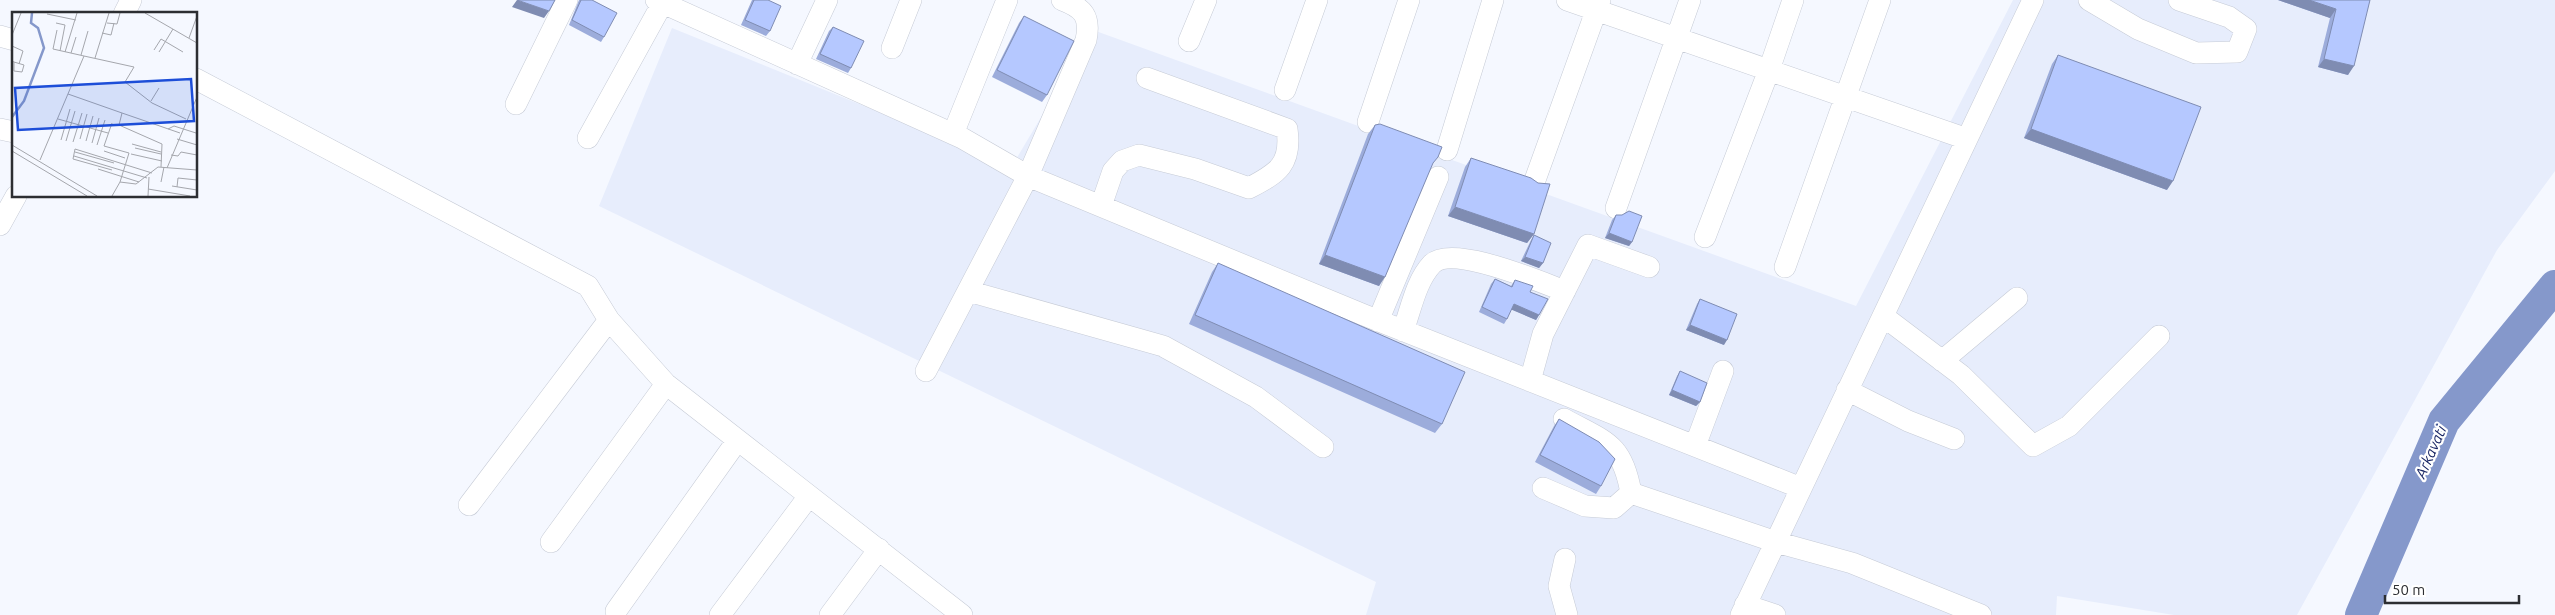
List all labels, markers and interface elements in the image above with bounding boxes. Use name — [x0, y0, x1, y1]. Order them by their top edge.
inset map — [12, 12, 198, 198]
water label: Arkavati — [2411, 422, 2450, 482]
scale bar — [2385, 572, 2519, 604]
text: 50 m — [2392, 581, 2425, 598]

